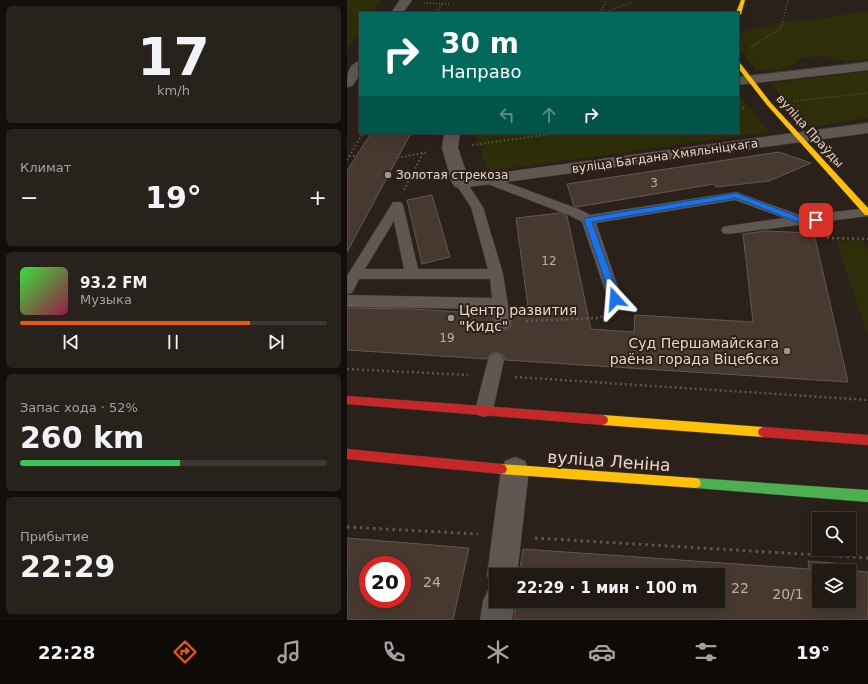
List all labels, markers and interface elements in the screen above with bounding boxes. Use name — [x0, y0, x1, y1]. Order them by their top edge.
text: 17 — [137, 27, 210, 87]
text: 30 m — [441, 27, 519, 60]
icon: right — [375, 28, 427, 80]
text: Направо — [441, 61, 521, 82]
text: km/h — [157, 83, 190, 98]
street label: вуліца Праўды — [774, 92, 846, 170]
icon: left — [496, 104, 518, 126]
icon: ahead — [538, 104, 560, 126]
icon: right — [580, 104, 602, 126]
street label: вуліца Багдана Хмяльніцкага — [571, 136, 759, 176]
text: Климат — [20, 160, 71, 175]
place label: Золотая стрекоза — [396, 168, 508, 182]
marker: Золотая стрекоза — [383, 170, 393, 180]
house number: 3 — [650, 176, 658, 190]
text: 19° — [145, 180, 202, 215]
text: − — [20, 185, 38, 210]
text: + — [309, 185, 327, 210]
pin — [799, 203, 833, 237]
icon: arrive — [805, 209, 827, 231]
house number: 12 — [541, 254, 557, 268]
text: 93.2 FM — [80, 274, 147, 292]
position arrow — [594, 278, 636, 320]
text: Музыка — [80, 292, 132, 307]
place label: Центр развития "Кидс" — [459, 302, 577, 334]
marker: Центр развития "Кидс" — [446, 313, 456, 323]
icon: previous — [60, 331, 82, 353]
icon: pause — [162, 331, 184, 353]
icon: next — [265, 331, 287, 353]
house number: 19 — [439, 331, 455, 345]
place label: Суд Першамайскага раёна горада Віцебска — [610, 335, 779, 367]
marker: Суд Першамайскага раёна горада Віцебска — [782, 346, 792, 356]
text: Запас хода · 52% — [20, 400, 138, 415]
text: 260 km — [20, 420, 144, 455]
street label: вуліца Леніна — [547, 447, 671, 475]
map controls — [812, 512, 856, 608]
button: search — [812, 512, 856, 556]
text: Прибытие — [20, 529, 89, 544]
text: 22:29 — [20, 549, 116, 584]
speed limit sign: 20 — [359, 556, 411, 608]
button: layers — [812, 564, 856, 608]
house number: 24 — [423, 574, 441, 590]
text: 22:29 · 1 мин · 100 m — [517, 579, 698, 597]
house number: 22 — [731, 580, 749, 596]
house number: 20/1 — [772, 586, 804, 602]
icon: directions — [171, 638, 199, 666]
icon: music — [275, 638, 303, 666]
icon: phone — [380, 638, 408, 666]
icon: climate — [484, 638, 512, 666]
icon: car — [588, 638, 616, 666]
icon: filters — [692, 638, 720, 666]
text: 22:28 — [38, 642, 95, 663]
text: 19° — [796, 642, 830, 663]

